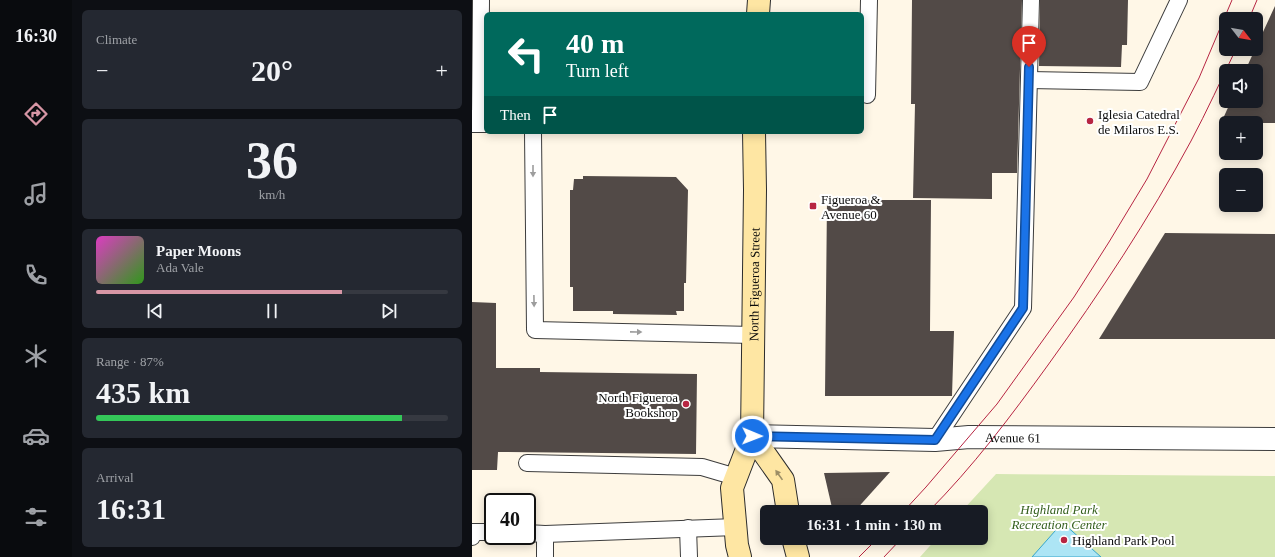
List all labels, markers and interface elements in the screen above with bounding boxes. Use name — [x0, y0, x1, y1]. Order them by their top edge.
north arrow — [1219, 12, 1263, 56]
map controls — [1219, 12, 1263, 212]
text: 16:30 — [15, 26, 57, 46]
pin — [1012, 26, 1046, 67]
icon: left — [500, 28, 552, 80]
text: 40 m — [566, 28, 624, 59]
text: Climate — [96, 32, 137, 47]
icon: arrive — [1018, 32, 1040, 54]
text: 20° — [251, 54, 293, 87]
text: − — [96, 58, 108, 83]
text: + — [436, 58, 448, 83]
text: Turn left — [566, 61, 629, 81]
button: sound — [1219, 64, 1263, 108]
icon: directions — [22, 100, 50, 128]
icon: arrive — [539, 104, 561, 126]
text: Then — [500, 107, 531, 123]
place label: Iglesia Catedral de Milaros E.S. — [1098, 107, 1180, 137]
marker: Iglesia Catedral de Milaros E.S. — [1085, 116, 1095, 126]
button: + — [1219, 116, 1263, 160]
text: 36 — [246, 132, 298, 189]
one-way arrow — [530, 165, 536, 178]
button: − — [1219, 168, 1263, 212]
icon: music — [22, 180, 50, 208]
text: km/h — [259, 187, 285, 202]
place label: Figueroa & Avenue 60 — [821, 192, 881, 222]
marker: Figueroa & Avenue 60 — [808, 201, 818, 211]
street label: North Figueroa Street — [746, 227, 763, 341]
text: Paper Moons — [156, 243, 241, 259]
text: Ada Vale — [156, 260, 204, 275]
icon: phone — [22, 261, 50, 289]
one-way arrow — [531, 295, 538, 307]
icon: previous — [144, 300, 166, 322]
icon: pause — [261, 300, 283, 322]
icon: next — [378, 300, 400, 322]
one-way arrow — [630, 329, 643, 335]
icon: climate — [22, 342, 50, 370]
text: Range · 87% — [96, 354, 164, 369]
text: 435 km — [96, 376, 190, 409]
place label: North Figueroa Bookshop — [598, 390, 678, 420]
marker: North Figueroa Bookshop — [681, 399, 691, 409]
position arrow — [731, 415, 773, 457]
icon: car — [22, 422, 50, 450]
street label: Avenue 61 — [985, 430, 1041, 445]
one-way arrow — [775, 469, 783, 480]
text: Arrival — [96, 470, 134, 485]
text: 16:31 — [96, 492, 166, 525]
speed limit sign: 40 — [484, 493, 536, 545]
park label: Highland Park Recreation Center — [1010, 502, 1108, 532]
icon: filters — [22, 503, 50, 531]
text: 16:31 · 1 min · 130 m — [807, 517, 942, 533]
place label: Highland Park Pool — [1072, 533, 1175, 548]
marker: Highland Park Pool — [1059, 535, 1069, 545]

